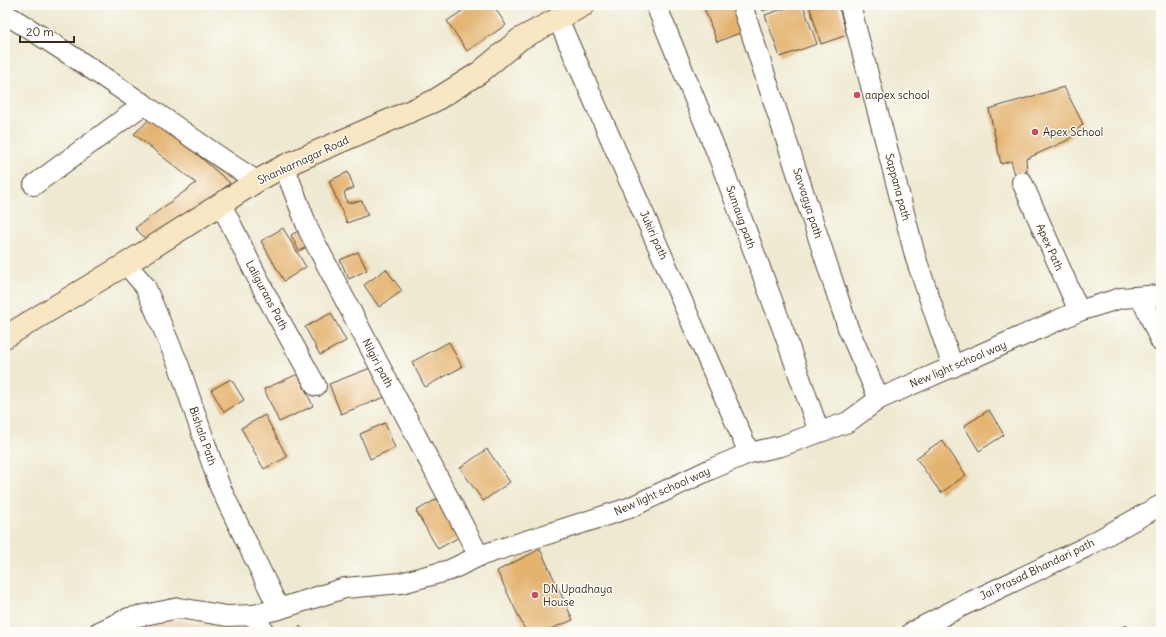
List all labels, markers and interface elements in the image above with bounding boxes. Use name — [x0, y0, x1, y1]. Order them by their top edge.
scale bar — [20, 18, 74, 44]
text: 20 m — [26, 24, 54, 39]
place label: aapex school — [865, 88, 930, 102]
marker: aapex school — [852, 90, 862, 100]
place label: Apex School — [1043, 125, 1103, 139]
marker: Apex School — [1030, 127, 1040, 137]
street label: Shankarnagar Road — [255, 132, 351, 187]
street label: Sappana path — [882, 152, 914, 222]
street label: Savvagya path — [790, 166, 826, 240]
street label: Sumaug path — [723, 184, 759, 250]
street label: Jukiri path — [637, 208, 671, 262]
street label: Apex Path — [1033, 221, 1067, 273]
street label: Laligurans Path — [243, 258, 291, 332]
street label: Nilgiri path — [359, 336, 397, 390]
street label: New light school way — [907, 337, 1009, 391]
street label: Bishala Path — [186, 405, 220, 467]
street label: New light school way — [612, 463, 712, 519]
street label: Jai Prasad Bhandari path — [977, 535, 1097, 603]
place label: DN Upadhaya House — [543, 582, 613, 609]
marker: DN Upadhaya House — [530, 590, 540, 600]

